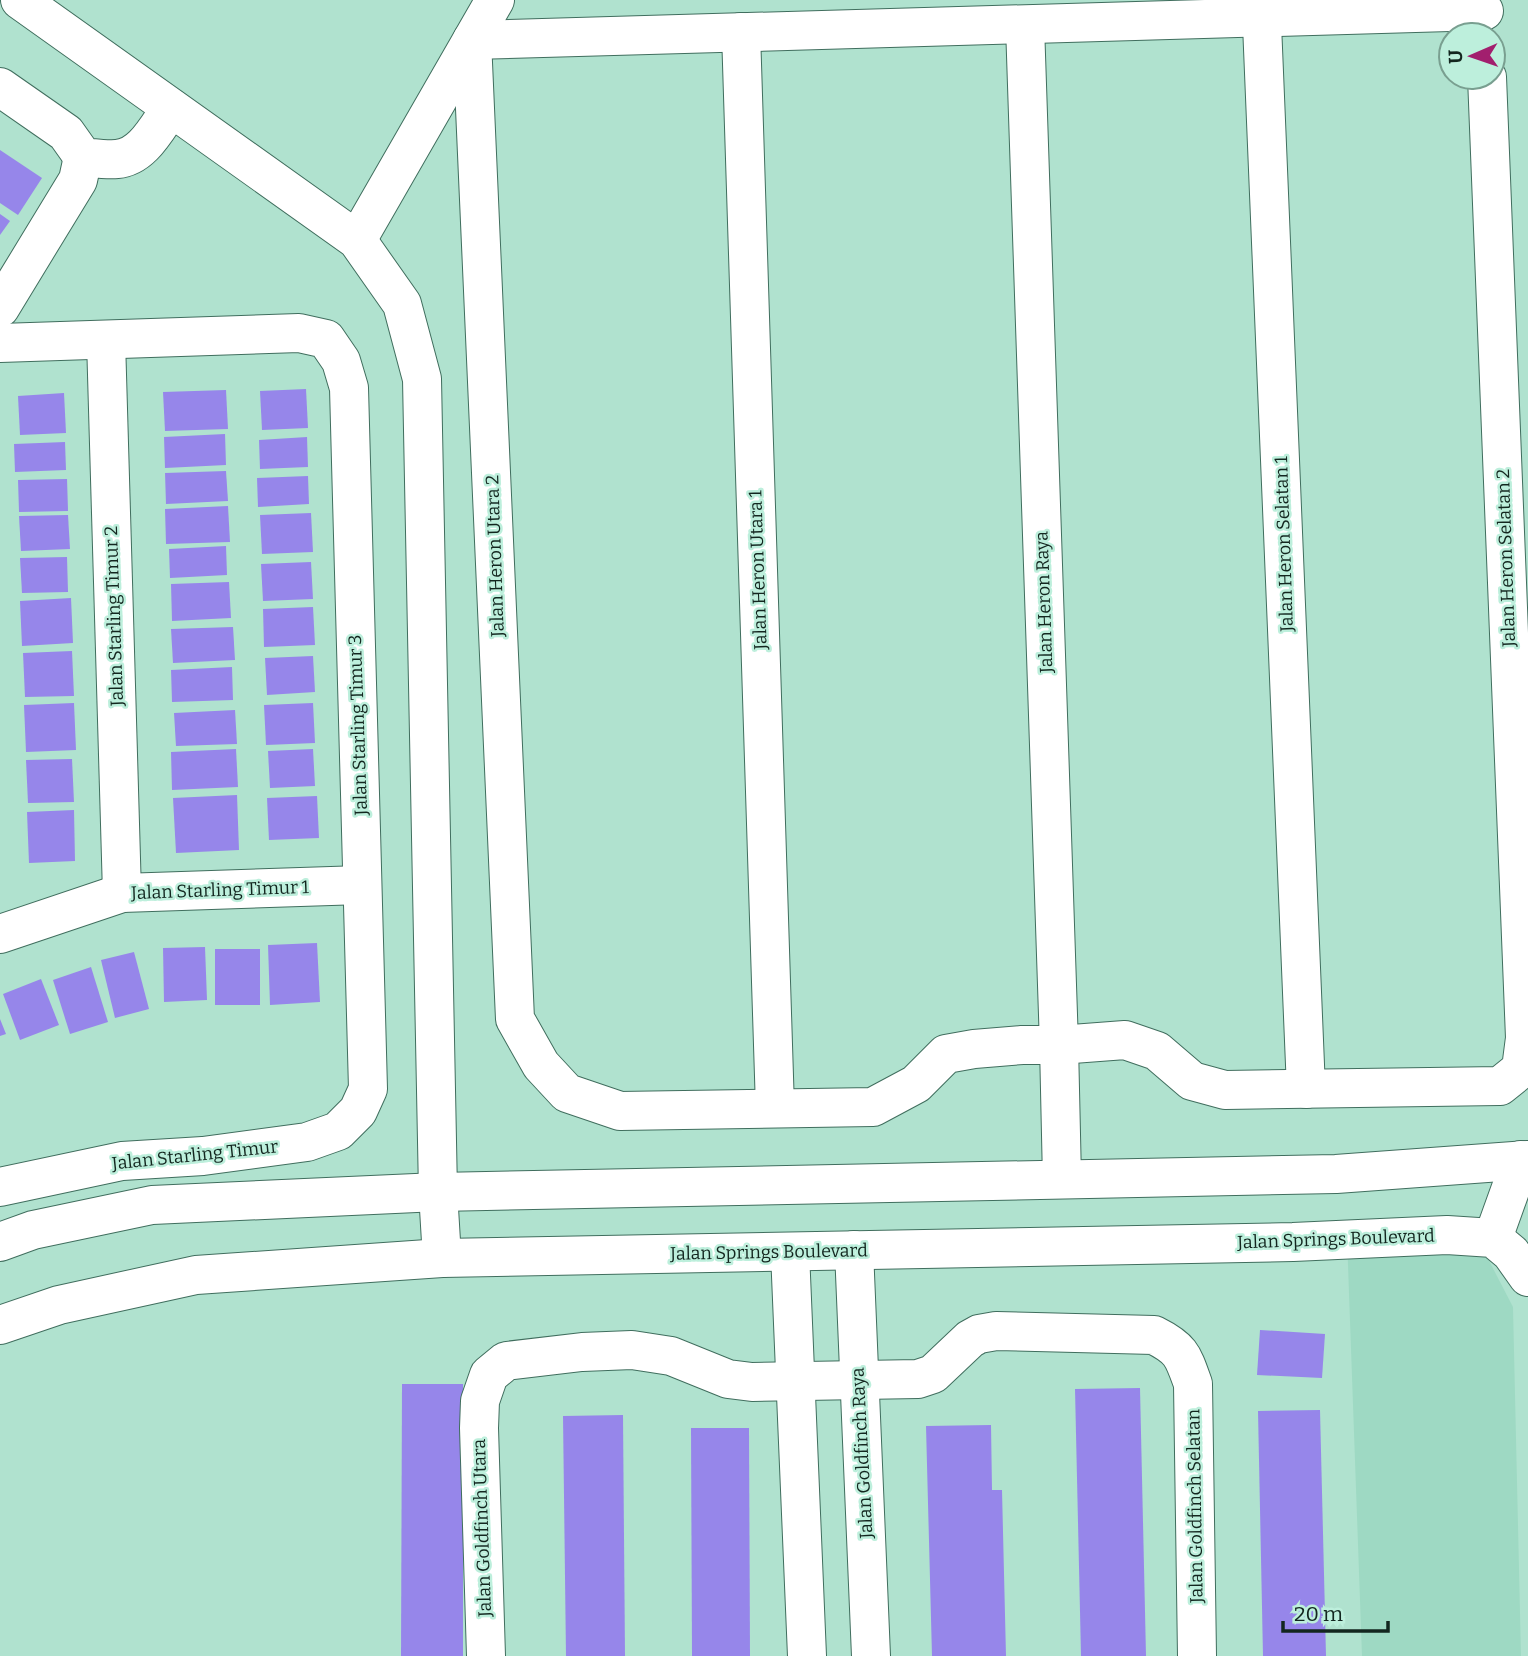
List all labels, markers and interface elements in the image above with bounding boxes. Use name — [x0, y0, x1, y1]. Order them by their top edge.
north arrow — [1437, 21, 1507, 91]
text: U — [1444, 49, 1467, 64]
street label: Jalan Heron Selatan 1 — [1270, 455, 1298, 633]
street label: Jalan Heron Selatan 2 — [1492, 469, 1520, 648]
street label: Jalan Heron Utara 2 — [481, 475, 509, 638]
street label: Jalan Heron Utara 1 — [744, 489, 772, 651]
street label: Jalan Starling Timur 2 — [100, 526, 128, 707]
street label: Jalan Heron Raya — [1031, 531, 1058, 674]
street label: Jalan Starling Timur 3 — [344, 634, 372, 817]
street label: Jalan Starling Timur 1 — [130, 876, 310, 904]
street label: Jalan Starling Timur — [110, 1135, 279, 1175]
street label: Jalan Springs Boulevard — [1236, 1225, 1435, 1253]
street label: Jalan Springs Boulevard — [669, 1239, 868, 1265]
street label: Jalan Goldfinch Raya — [847, 1367, 878, 1540]
street label: Jalan Goldfinch Selatan — [1182, 1408, 1208, 1604]
street label: Jalan Goldfinch Utara — [468, 1438, 496, 1618]
scale bar — [1283, 1590, 1388, 1634]
text: 20 m — [1294, 1601, 1343, 1627]

